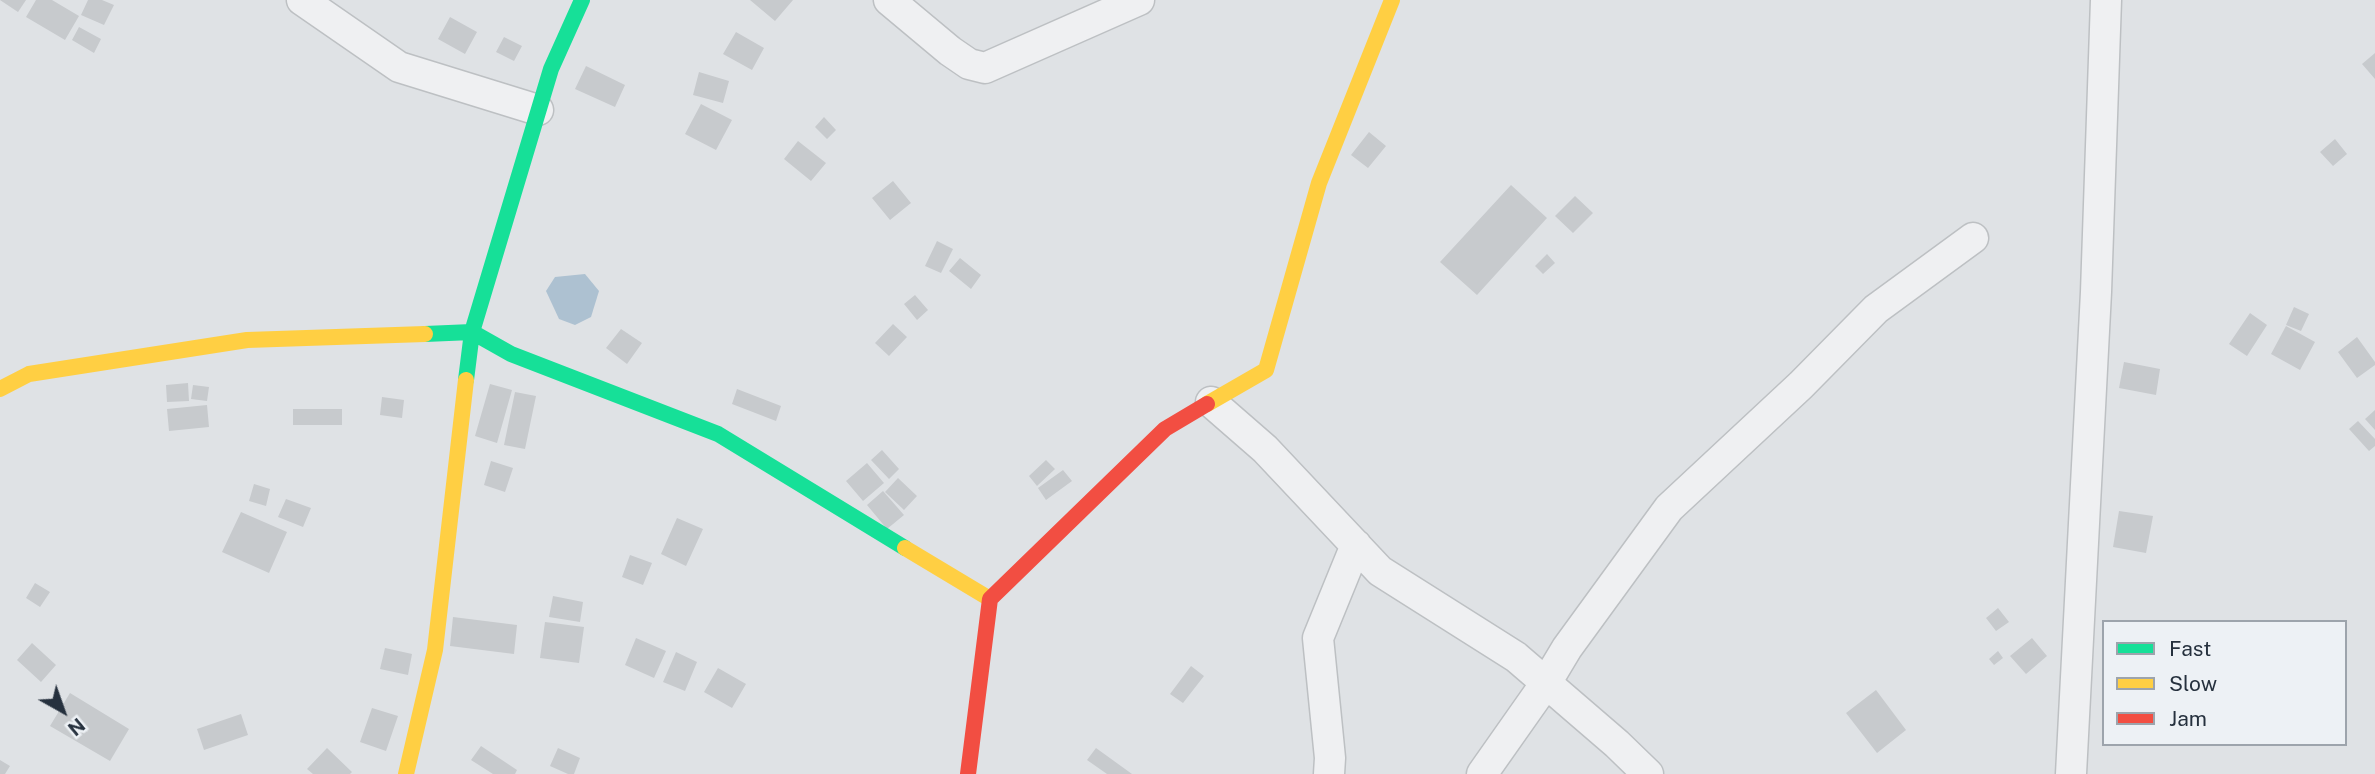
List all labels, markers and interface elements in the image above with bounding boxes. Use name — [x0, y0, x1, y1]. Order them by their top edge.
legend — [2102, 620, 2347, 746]
text: Fast — [2169, 636, 2211, 661]
text: Slow — [2169, 671, 2217, 696]
north arrow — [28, 676, 98, 746]
text: Jam — [2169, 706, 2207, 731]
text: N — [64, 714, 89, 740]

